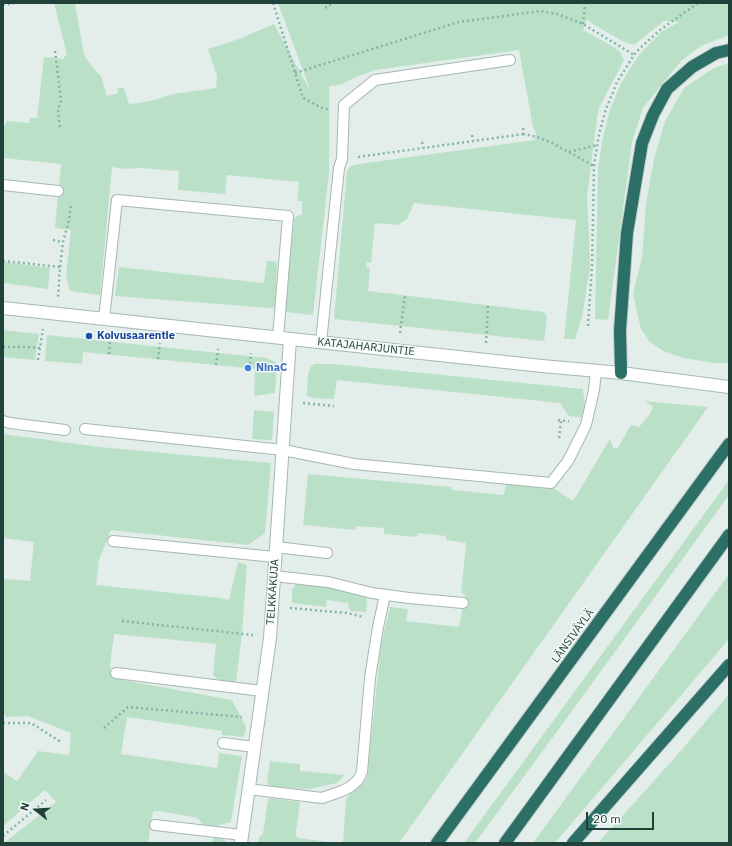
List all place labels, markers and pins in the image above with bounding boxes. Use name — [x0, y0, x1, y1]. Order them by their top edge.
place label: Koivusaarentie — [97, 329, 175, 343]
marker: Koivusaarentie — [84, 331, 94, 341]
place label: NinaC — [256, 361, 287, 375]
marker: NinaC — [243, 363, 253, 373]

